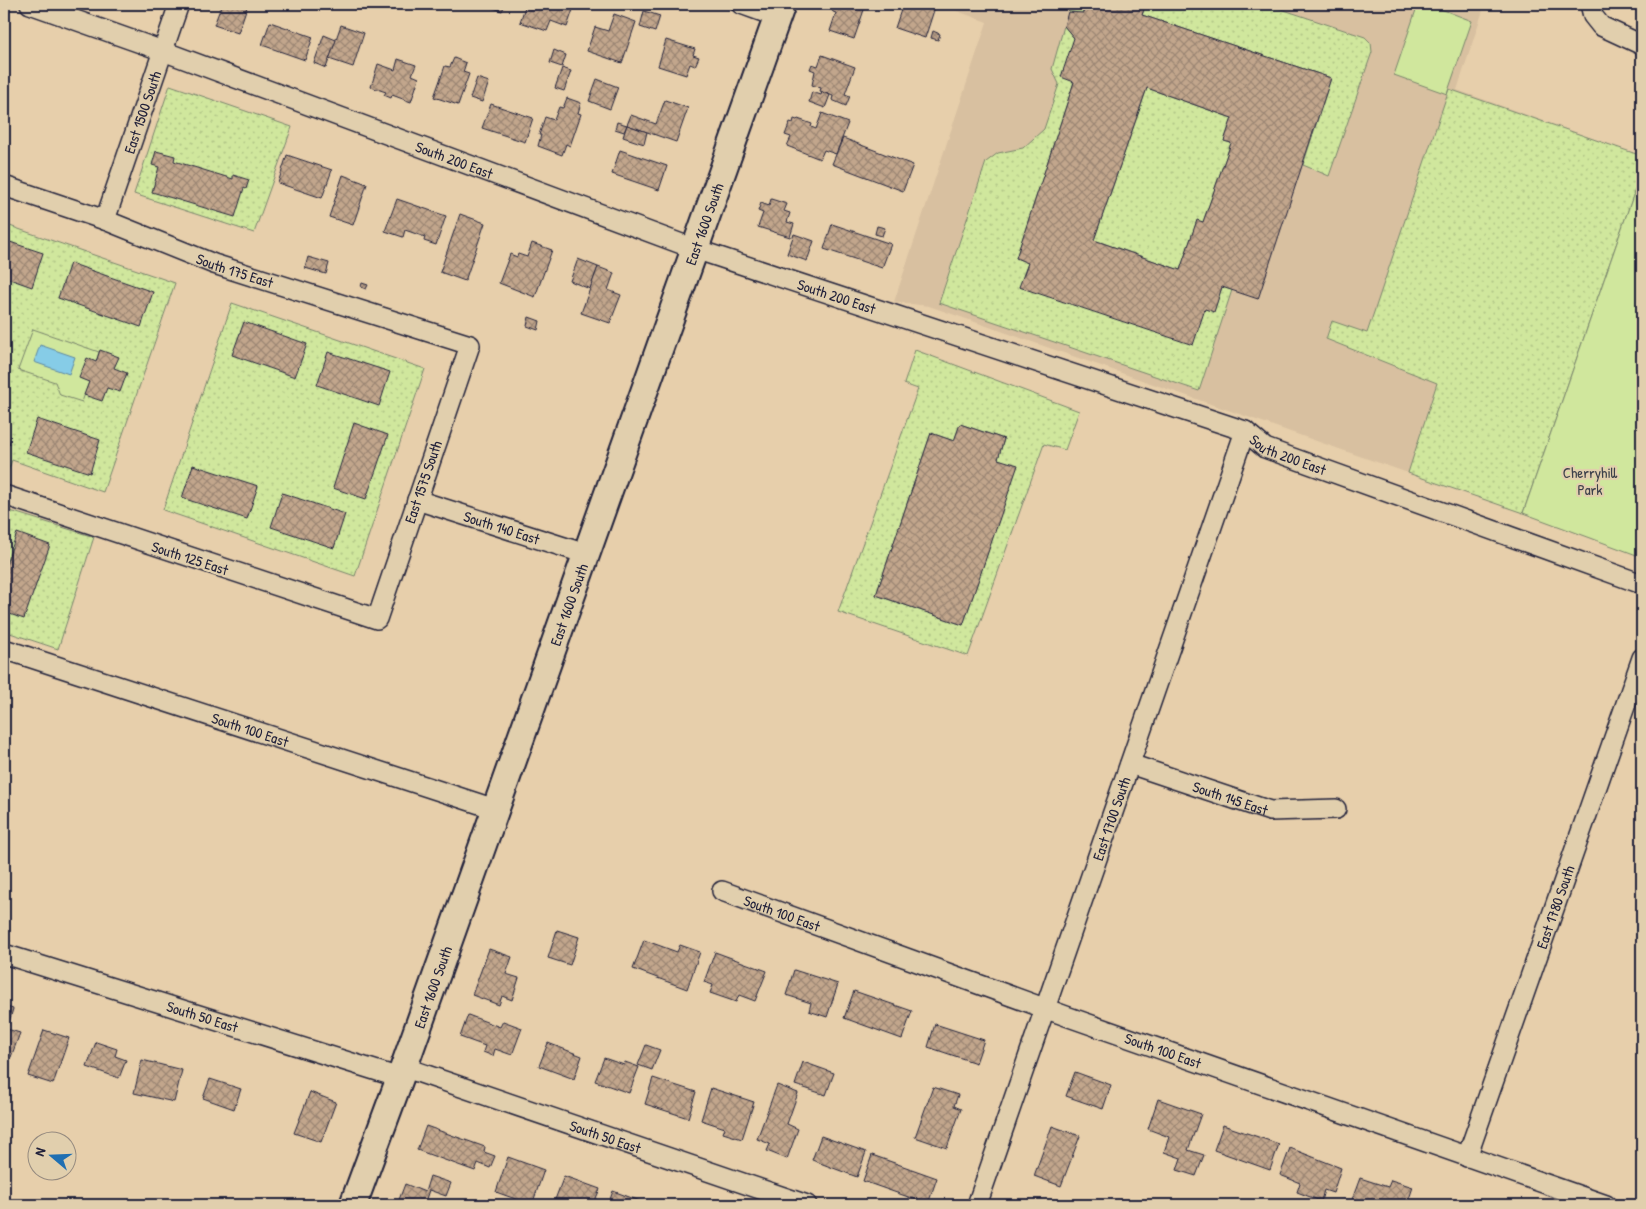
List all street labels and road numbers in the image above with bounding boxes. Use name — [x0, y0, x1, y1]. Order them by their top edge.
street label: East 1500 South — [118, 68, 166, 156]
street label: South 200 East — [413, 135, 497, 184]
street label: East 1600 South — [680, 180, 728, 268]
street label: South 175 East — [193, 247, 277, 293]
street label: South 200 East — [795, 273, 879, 319]
street label: South 200 East — [1245, 429, 1330, 480]
street label: East 1575 South — [399, 438, 447, 526]
street label: South 140 East — [461, 505, 543, 549]
street label: South 125 East — [149, 536, 232, 581]
street label: East 1600 South — [544, 561, 593, 648]
street label: South 100 East — [209, 707, 292, 752]
street label: East 1700 South — [1087, 774, 1135, 863]
street label: South 145 East — [1190, 775, 1272, 820]
street label: East 1780 South — [1530, 862, 1579, 951]
street label: South 100 East — [741, 889, 824, 937]
street label: East 1600 South — [408, 943, 457, 1031]
street label: South 50 East — [164, 995, 242, 1037]
street label: South 100 East — [1122, 1027, 1205, 1073]
street label: South 50 East — [567, 1114, 645, 1158]

